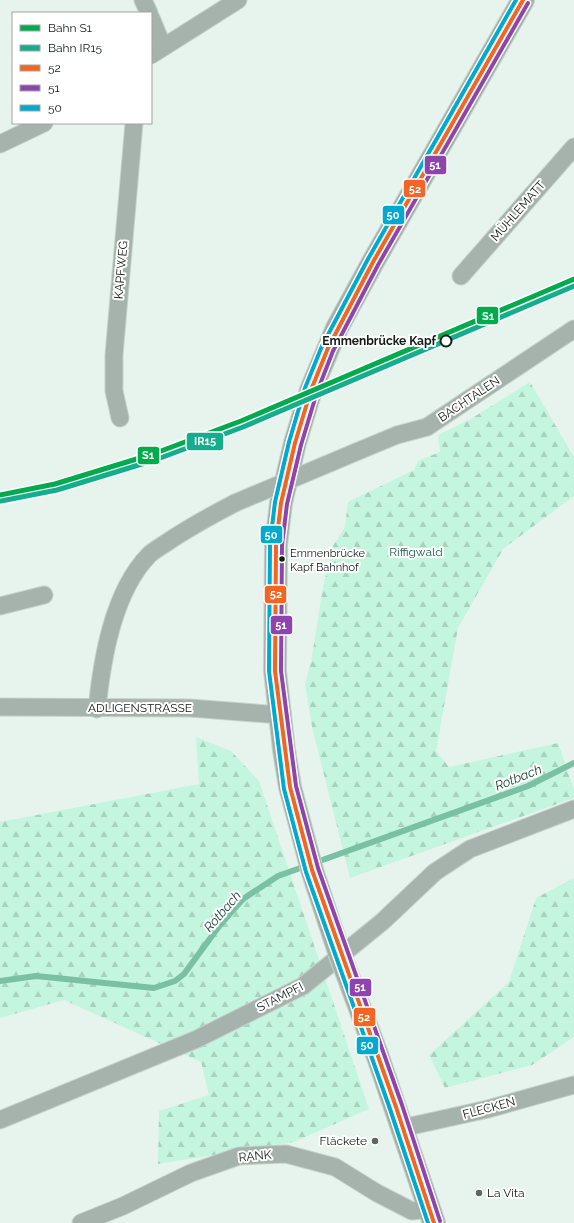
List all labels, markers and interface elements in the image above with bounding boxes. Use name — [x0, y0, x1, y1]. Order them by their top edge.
legend — [12, 12, 152, 124]
text: Bahn S1 — [48, 21, 92, 35]
text: Bahn IR15 — [48, 41, 103, 55]
text: 52 — [48, 61, 61, 75]
text: 51 — [48, 81, 60, 95]
text: 50 — [48, 101, 62, 115]
line badge: 51 — [424, 155, 447, 175]
text: 51 — [429, 159, 441, 172]
street label: MÜHLEMATT — [488, 178, 548, 244]
line badge: 52 — [403, 179, 426, 198]
text: 52 — [409, 183, 421, 196]
line badge: 50 — [382, 205, 405, 225]
text: 50 — [387, 209, 400, 222]
street label: KAPFWEG — [111, 240, 131, 300]
line badge: S1 — [476, 306, 499, 325]
text: S1 — [482, 310, 495, 323]
place label: Emmenbrücke Kapf — [322, 334, 437, 348]
marker: Emmenbrücke Kapf — [439, 334, 453, 348]
street label: BACHTALEN — [436, 373, 502, 425]
line badge: IR15 — [186, 432, 224, 451]
text: IR15 — [194, 435, 216, 448]
line badge: S1 — [137, 446, 160, 465]
text: S1 — [142, 449, 155, 462]
line badge: 50 — [260, 525, 283, 544]
text: 50 — [265, 529, 278, 542]
park label: Riffigwald — [389, 545, 443, 559]
place label: Emmenbrücke Kapf Bahnhof — [290, 547, 365, 574]
marker: Emmenbrücke Kapf Bahnhof — [277, 554, 287, 564]
line badge: 52 — [264, 585, 287, 604]
text: 52 — [270, 588, 282, 601]
line badge: 51 — [270, 615, 293, 635]
text: 51 — [275, 619, 287, 632]
street label: ADLIGENSTRASSE — [88, 701, 192, 715]
water label: Rotbach — [493, 761, 544, 794]
water label: Rotbach — [201, 888, 244, 935]
line badge: 51 — [349, 978, 372, 997]
street label: STAMPFI — [255, 979, 305, 1015]
text: 51 — [354, 981, 366, 994]
line badge: 52 — [353, 1007, 376, 1027]
text: 52 — [358, 1011, 370, 1024]
line badge: 50 — [356, 1036, 379, 1055]
text: 50 — [361, 1039, 374, 1052]
street label: FLECKEN — [461, 1094, 517, 1122]
place label: Fläckete — [320, 1134, 367, 1148]
marker: Fläckete — [370, 1136, 380, 1146]
street label: RANK — [238, 1148, 272, 1164]
place label: La Vita — [487, 1186, 525, 1200]
marker: La Vita — [474, 1188, 484, 1198]

